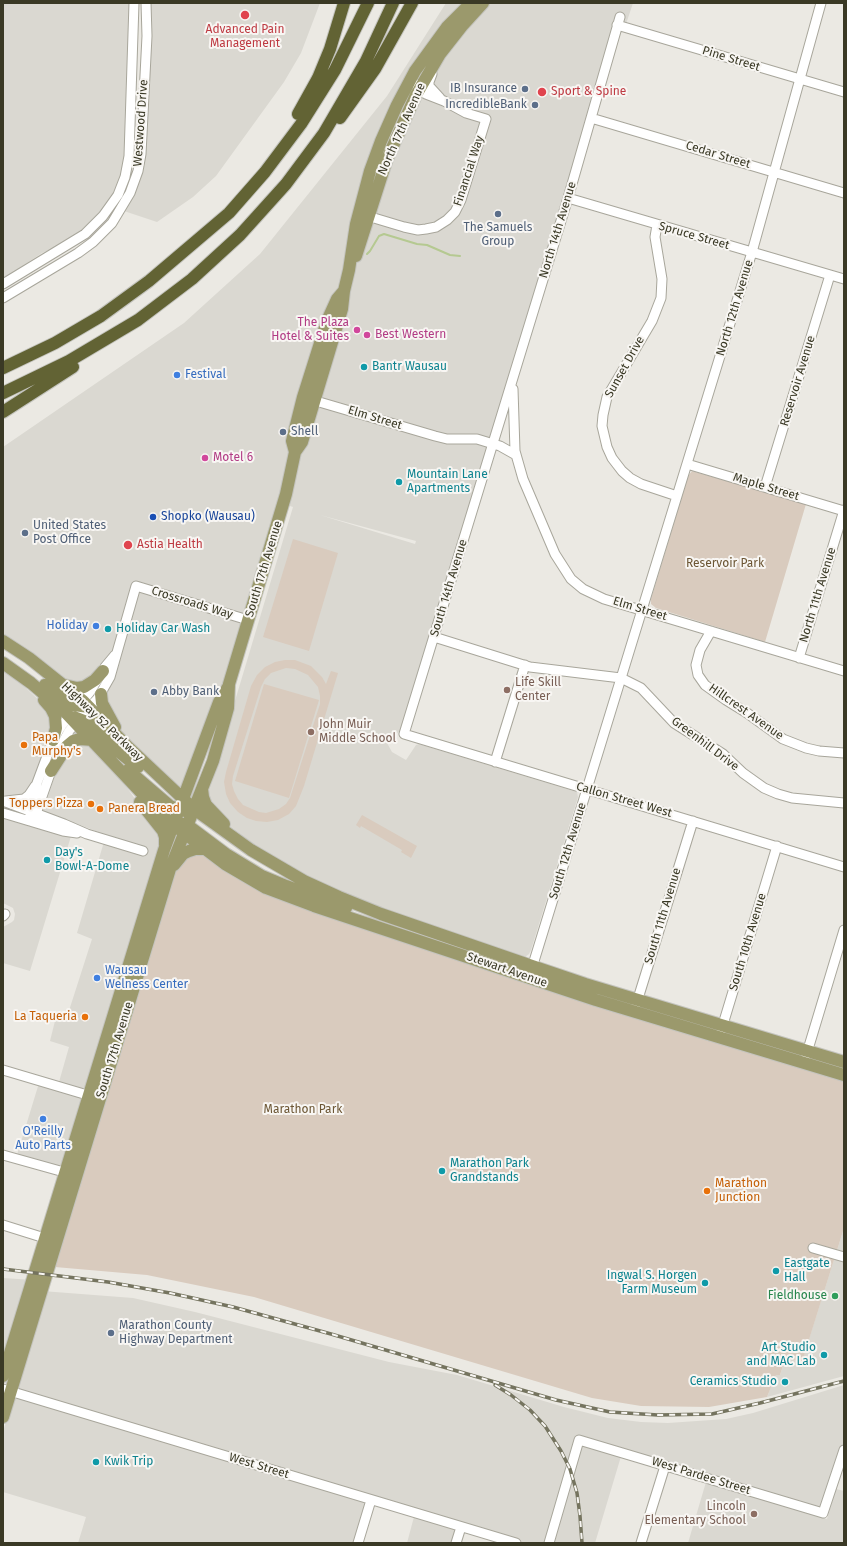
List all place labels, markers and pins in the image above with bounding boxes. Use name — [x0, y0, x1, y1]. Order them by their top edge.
marker: Advanced Pain Management — [239, 9, 251, 21]
place label: Advanced Pain Management — [206, 23, 284, 51]
place label: IB Insurance — [450, 82, 517, 96]
marker: IB Insurance — [520, 84, 530, 94]
place label: Sport & Spine — [551, 85, 626, 99]
marker: Sport & Spine — [536, 86, 548, 98]
place label: IncredibleBank — [445, 98, 527, 112]
marker: IncredibleBank — [530, 100, 540, 110]
marker: The Samuels Group — [493, 209, 503, 219]
place label: The Samuels Group — [464, 221, 532, 249]
place label: The Plaza Hotel & Suites — [271, 316, 349, 344]
marker: The Plaza Hotel & Suites — [352, 325, 362, 335]
place label: Best Western — [375, 328, 446, 342]
marker: Best Western — [362, 330, 372, 340]
place label: Bantr Wausau — [372, 360, 447, 374]
marker: Bantr Wausau — [359, 362, 369, 372]
place label: Festival — [185, 368, 226, 382]
marker: Festival — [172, 370, 182, 380]
place label: Shell — [291, 425, 318, 439]
marker: Shell — [278, 427, 288, 437]
place label: Motel 6 — [213, 451, 253, 465]
marker: Motel 6 — [200, 453, 210, 463]
place label: Mountain Lane Apartments — [407, 468, 488, 496]
marker: Mountain Lane Apartments — [394, 477, 404, 487]
place label: Shopko (Wausau) — [161, 510, 255, 524]
marker: Shopko (Wausau) — [148, 512, 158, 522]
place label: United States Post Office — [33, 519, 106, 547]
marker: United States Post Office — [20, 528, 30, 538]
place label: Astia Health — [137, 538, 203, 552]
marker: Astia Health — [122, 539, 134, 551]
place label: Holiday — [47, 619, 88, 633]
marker: Holiday — [91, 621, 101, 631]
place label: Holiday Car Wash — [116, 622, 210, 636]
marker: Holiday Car Wash — [103, 624, 113, 634]
place label: Life Skill Center — [515, 676, 561, 704]
place label: Abby Bank — [162, 685, 219, 699]
marker: Life Skill Center — [502, 685, 512, 695]
marker: Abby Bank — [149, 687, 159, 697]
place label: John Muir Middle School — [319, 718, 396, 746]
marker: John Muir Middle School — [306, 727, 316, 737]
place label: Papa Murphy's — [32, 731, 81, 759]
marker: Papa Murphy's — [19, 740, 29, 750]
place label: Toppers Pizza — [9, 797, 83, 811]
marker: Toppers Pizza — [86, 799, 96, 809]
place label: Panera Bread — [108, 802, 180, 816]
marker: Panera Bread — [95, 804, 105, 814]
place label: Day's Bowl-A-Dome — [55, 846, 129, 874]
marker: Day's Bowl-A-Dome — [42, 855, 52, 865]
place label: Wausau Welness Center — [105, 964, 188, 992]
marker: Wausau Welness Center — [92, 973, 102, 983]
place label: La Taqueria — [14, 1010, 77, 1024]
marker: La Taqueria — [80, 1012, 90, 1022]
marker: O'Reilly Auto Parts — [38, 1114, 48, 1124]
place label: O'Reilly Auto Parts — [15, 1125, 71, 1153]
place label: Marathon Park Grandstands — [450, 1157, 529, 1185]
marker: Marathon Park Grandstands — [437, 1166, 447, 1176]
place label: Marathon Junction — [715, 1177, 767, 1205]
marker: Marathon Junction — [702, 1186, 712, 1196]
place label: Eastgate Hall — [784, 1257, 830, 1285]
marker: Eastgate Hall — [771, 1266, 781, 1276]
place label: Ingwal S. Horgen Farm Museum — [607, 1269, 697, 1297]
marker: Ingwal S. Horgen Farm Museum — [700, 1278, 710, 1288]
place label: Fieldhouse — [768, 1289, 827, 1303]
marker: Fieldhouse — [830, 1291, 840, 1301]
place label: Marathon County Highway Department — [119, 1319, 233, 1347]
marker: Marathon County Highway Department — [106, 1328, 116, 1338]
place label: Art Studio and MAC Lab — [747, 1341, 816, 1369]
marker: Art Studio and MAC Lab — [819, 1350, 829, 1360]
place label: Ceramics Studio — [690, 1375, 777, 1389]
marker: Ceramics Studio — [780, 1377, 790, 1387]
place label: Kwik Trip — [104, 1455, 153, 1469]
marker: Kwik Trip — [91, 1457, 101, 1467]
place label: Lincoln Elementary School — [644, 1500, 746, 1528]
marker: Lincoln Elementary School — [749, 1509, 759, 1519]

